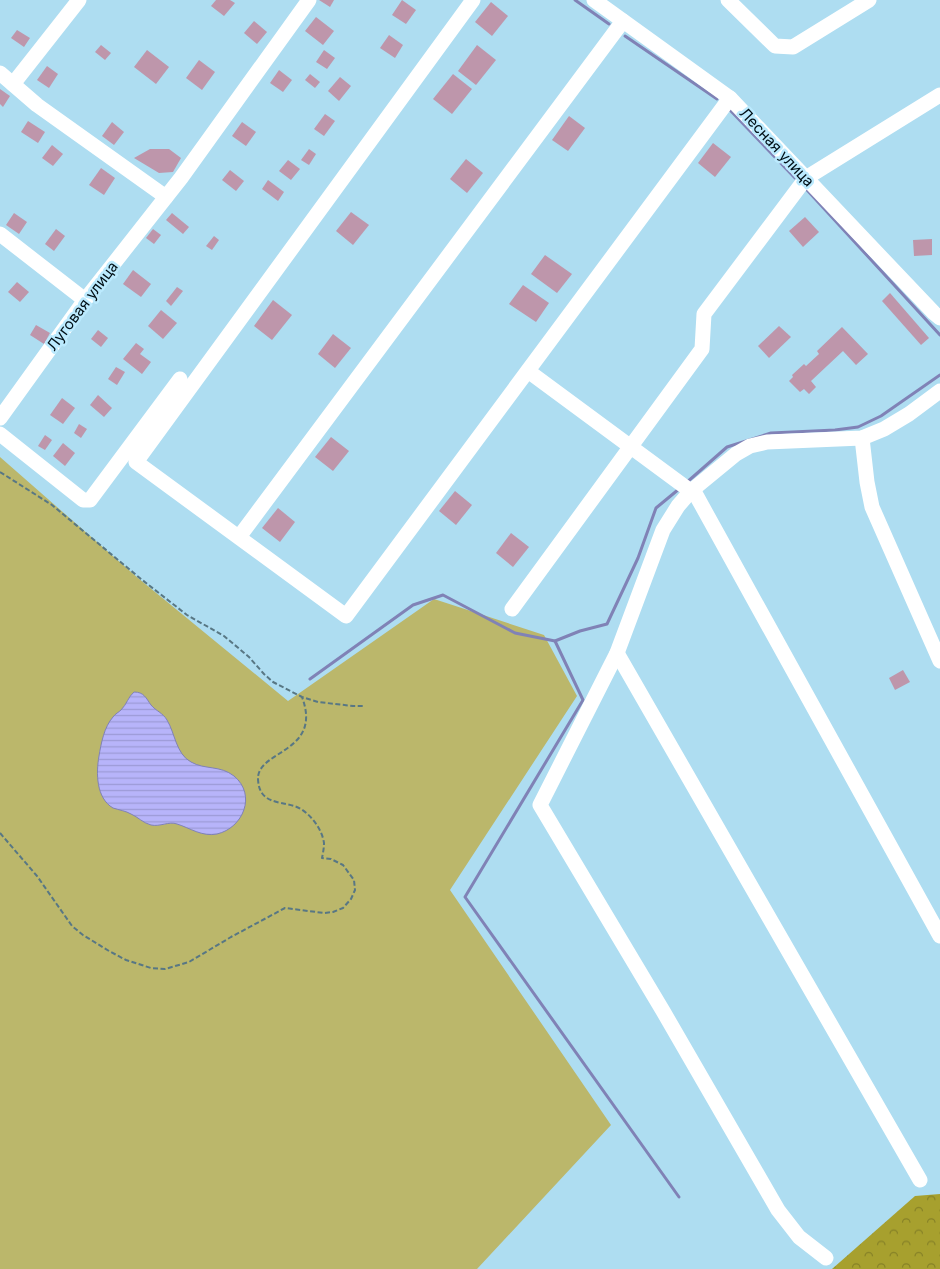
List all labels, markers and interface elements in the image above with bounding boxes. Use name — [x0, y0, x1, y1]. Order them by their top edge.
street label: Лесная улица — [736, 104, 818, 190]
street label: Луговая улица — [42, 258, 122, 354]

